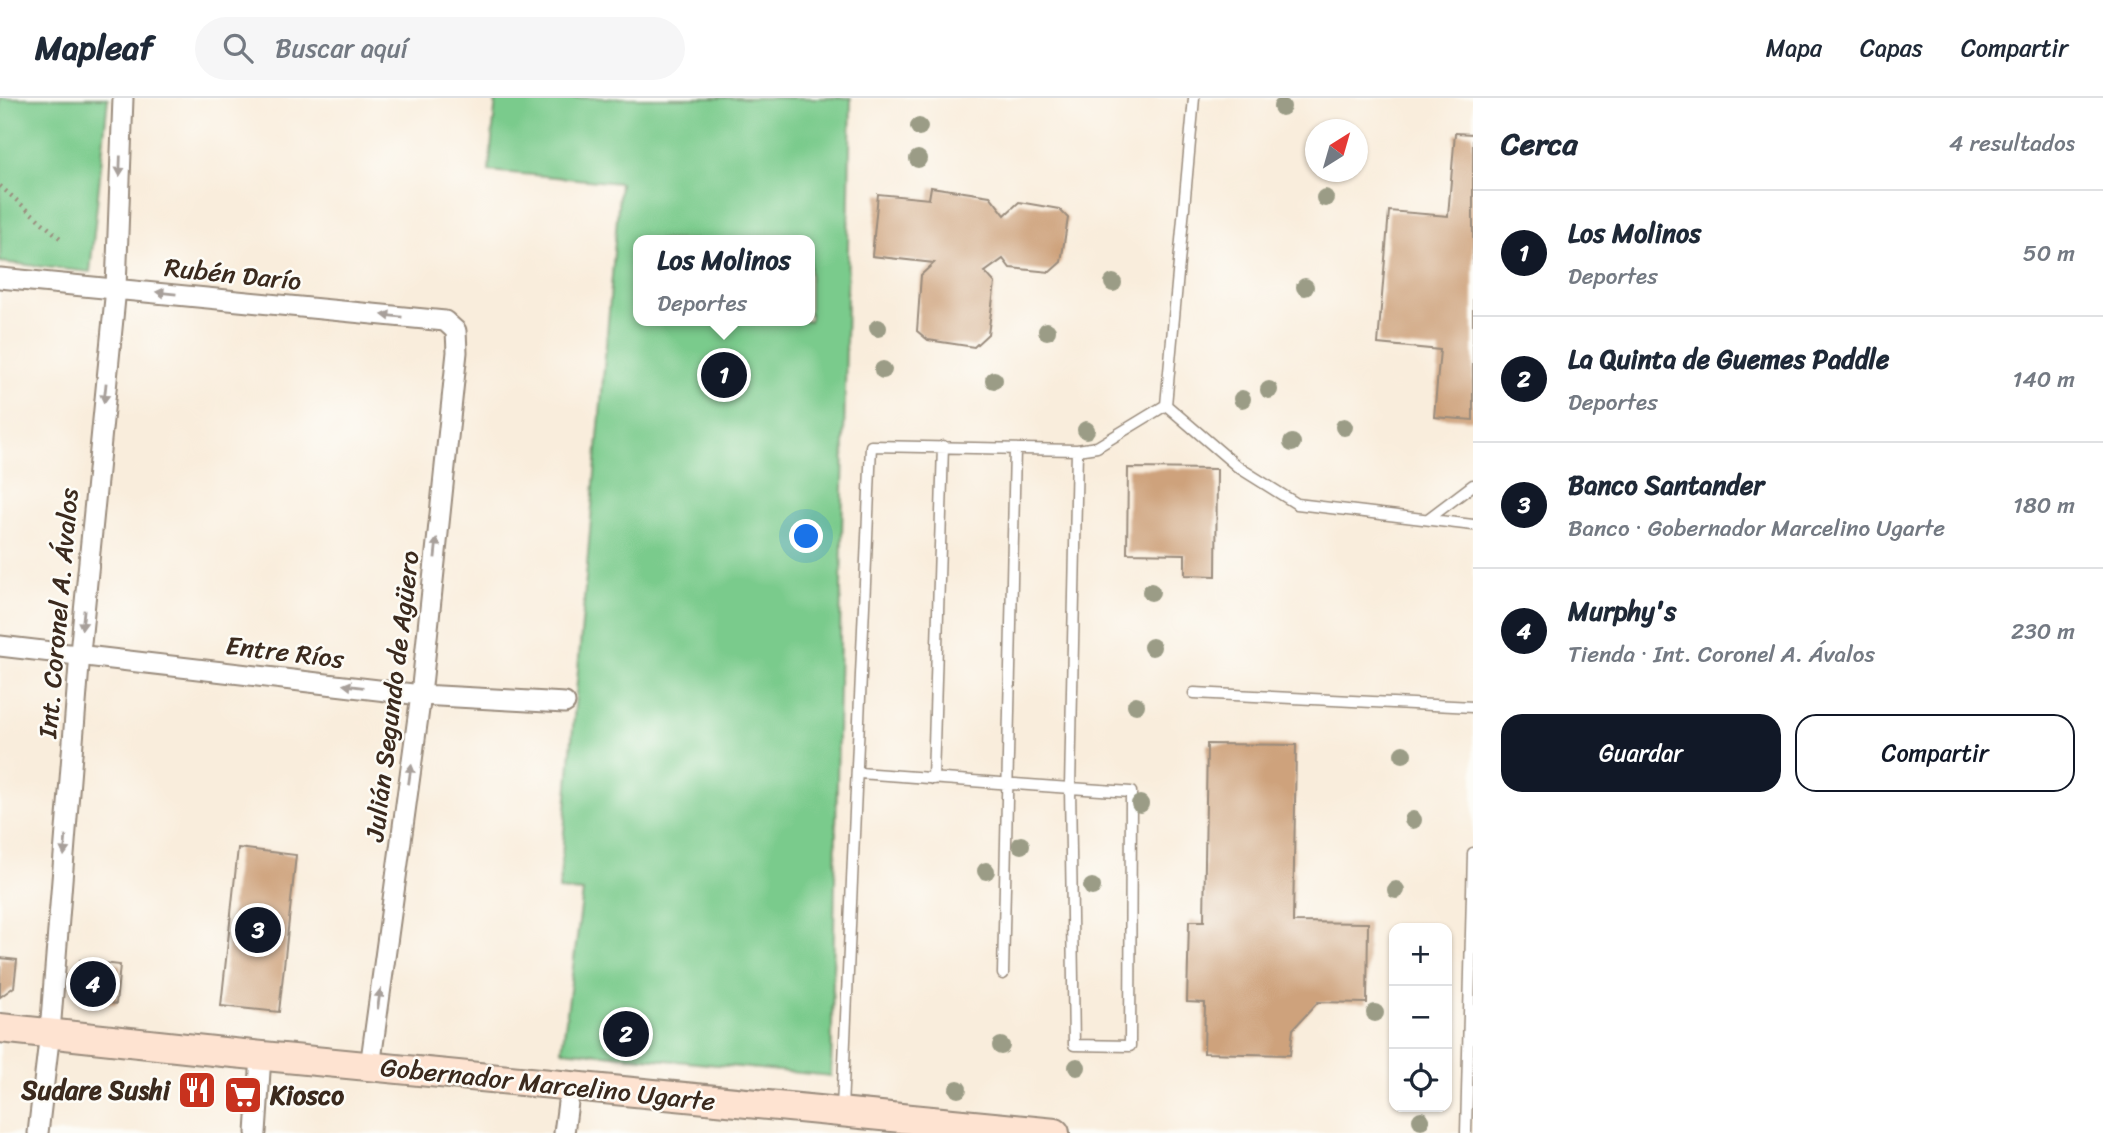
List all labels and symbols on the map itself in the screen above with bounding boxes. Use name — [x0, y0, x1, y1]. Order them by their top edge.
north arrow — [1305, 119, 1368, 182]
one-way arrow — [115, 155, 126, 177]
street label: Rubén Darío — [162, 244, 304, 304]
one-way arrow — [155, 288, 177, 299]
one-way arrow — [381, 310, 403, 321]
pin: 1 — [701, 349, 747, 401]
one-way arrow — [100, 382, 111, 404]
street label: Int. Coronel A. Ávalos — [24, 486, 92, 741]
your location — [789, 519, 823, 553]
one-way arrow — [431, 537, 442, 559]
street label: Julián Segundo de Agüero — [351, 548, 433, 845]
one-way arrow — [77, 609, 88, 631]
street label: Entre Ríos — [223, 622, 348, 682]
one-way arrow — [342, 681, 364, 692]
one-way arrow — [405, 763, 416, 785]
one-way arrow — [59, 835, 70, 857]
pin: 3 — [235, 904, 281, 956]
pin: 4 — [70, 958, 116, 1010]
one-way arrow — [374, 988, 385, 1010]
pin: 2 — [603, 1008, 649, 1060]
street label: Gobernador Marcelino Ugarte — [378, 1044, 718, 1124]
place label: Sudare Sushi — [20, 1067, 172, 1113]
restaurant icon: Sudare Sushi — [176, 1069, 218, 1111]
place label: Kiosco — [269, 1072, 344, 1118]
supermarket icon: Kiosco — [222, 1074, 264, 1116]

